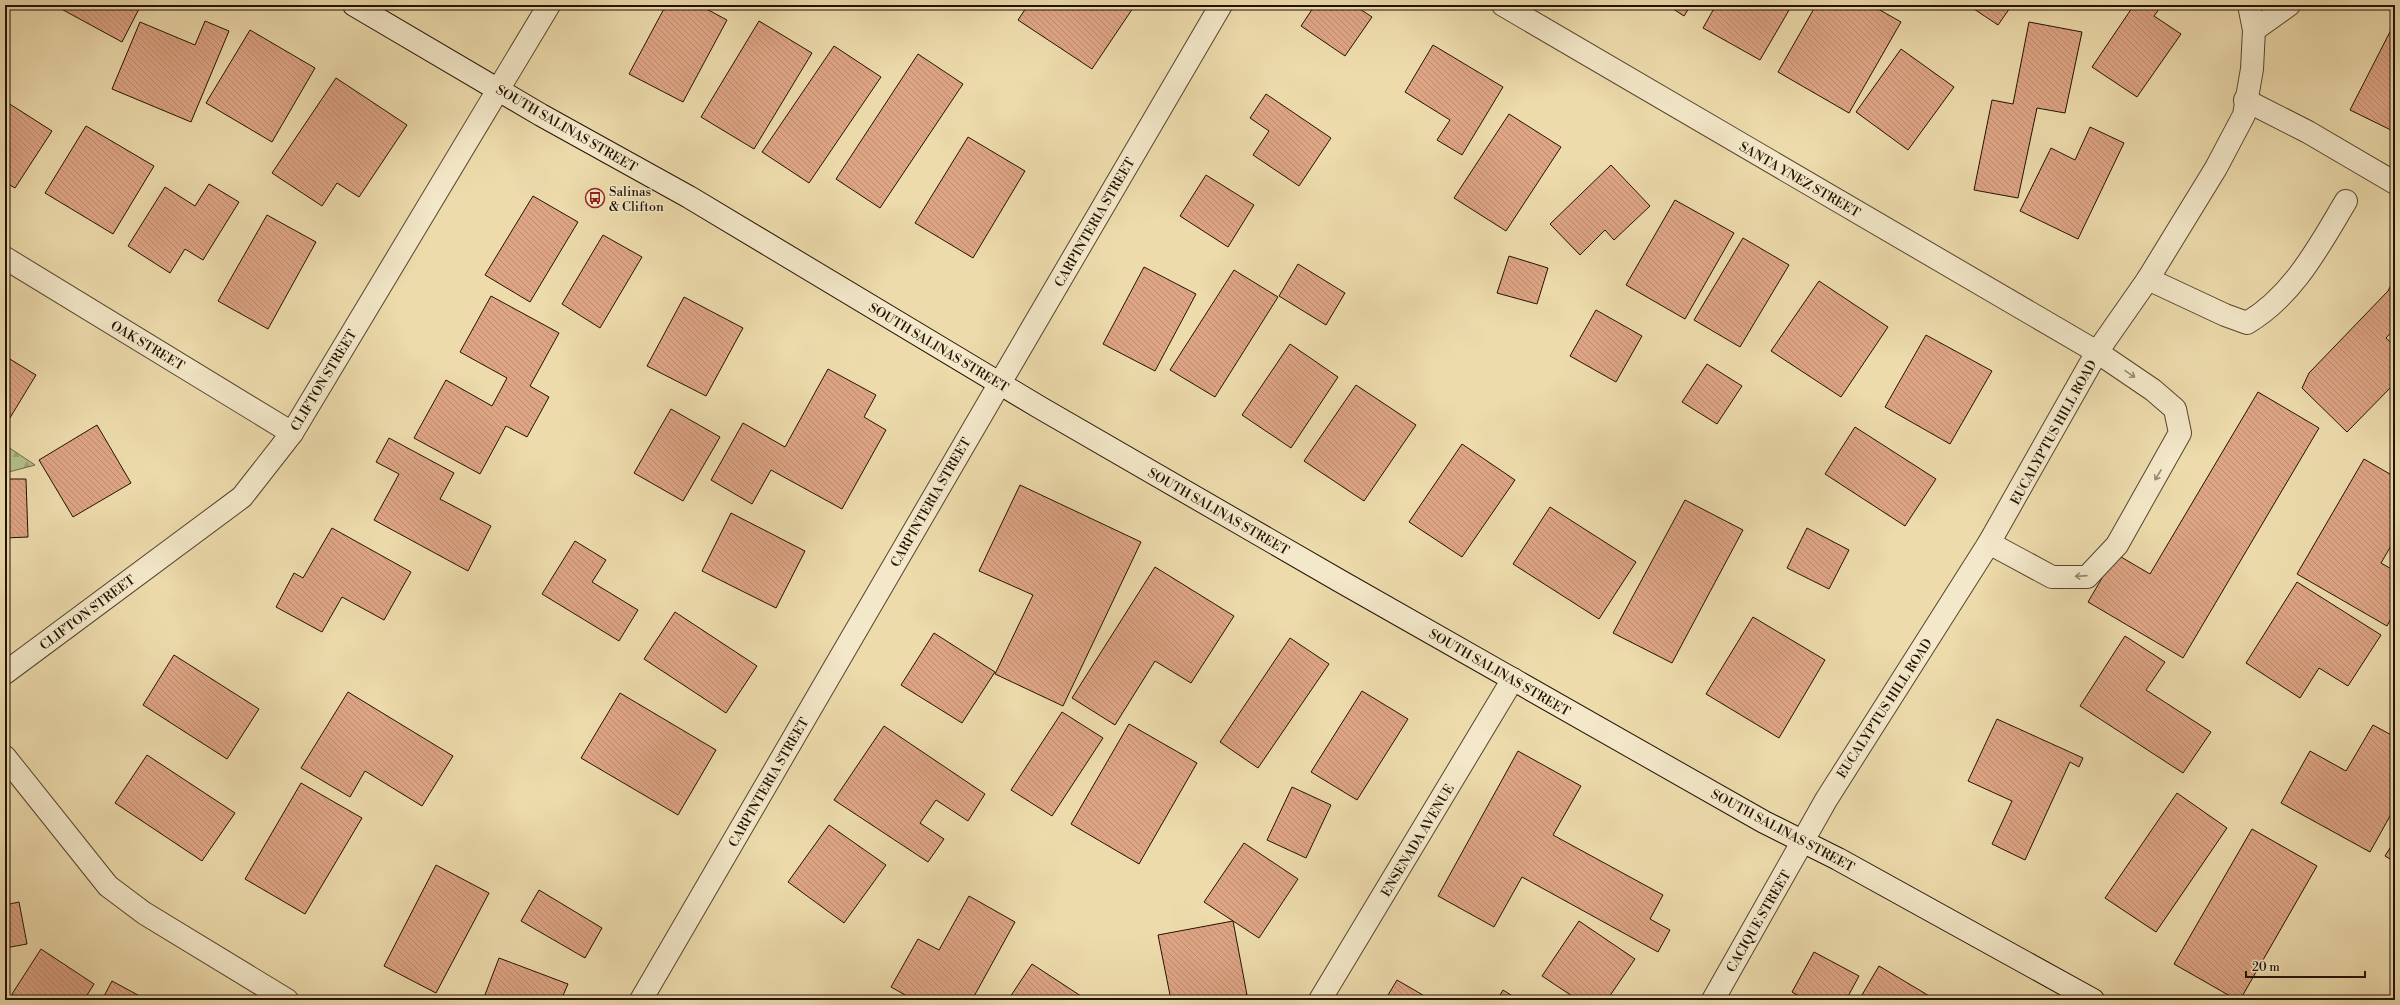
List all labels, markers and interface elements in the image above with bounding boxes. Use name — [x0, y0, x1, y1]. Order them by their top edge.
street label: SOUTH SALINAS STREET — [493, 82, 640, 176]
street label: SANTA YNEZ STREET — [1736, 139, 1863, 221]
street label: CARPINTERIA STREET — [1051, 155, 1138, 290]
place label: Salinas & Clifton — [609, 184, 664, 215]
bus stop icon: Salinas & Clifton — [584, 187, 606, 209]
street label: SOUTH SALINAS STREET — [866, 300, 1011, 396]
street label: OAK STREET — [108, 318, 187, 374]
street label: CLIFTON STREET — [287, 327, 360, 434]
street label: EUCALYPTUS HILL ROAD — [2007, 357, 2100, 508]
one-way arrow — [2124, 370, 2135, 378]
street label: CARPINTERIA STREET — [887, 435, 974, 570]
street label: SOUTH SALINAS STREET — [1145, 465, 1292, 559]
one-way arrow — [2153, 469, 2161, 481]
street label: CLIFTON STREET — [37, 572, 138, 654]
one-way arrow — [2075, 573, 2088, 580]
street label: SOUTH SALINAS STREET — [1426, 626, 1573, 720]
street label: EUCALYPTUS HILL ROAD — [1834, 636, 1936, 781]
street label: CARPINTERIA STREET — [725, 715, 812, 850]
street label: ENSENADA AVENUE — [1378, 781, 1458, 900]
street label: SOUTH SALINAS STREET — [1708, 786, 1857, 876]
street label: CACIQUE STREET — [1723, 868, 1795, 975]
scale bar — [2246, 953, 2365, 979]
text: 20 m — [2252, 960, 2280, 975]

